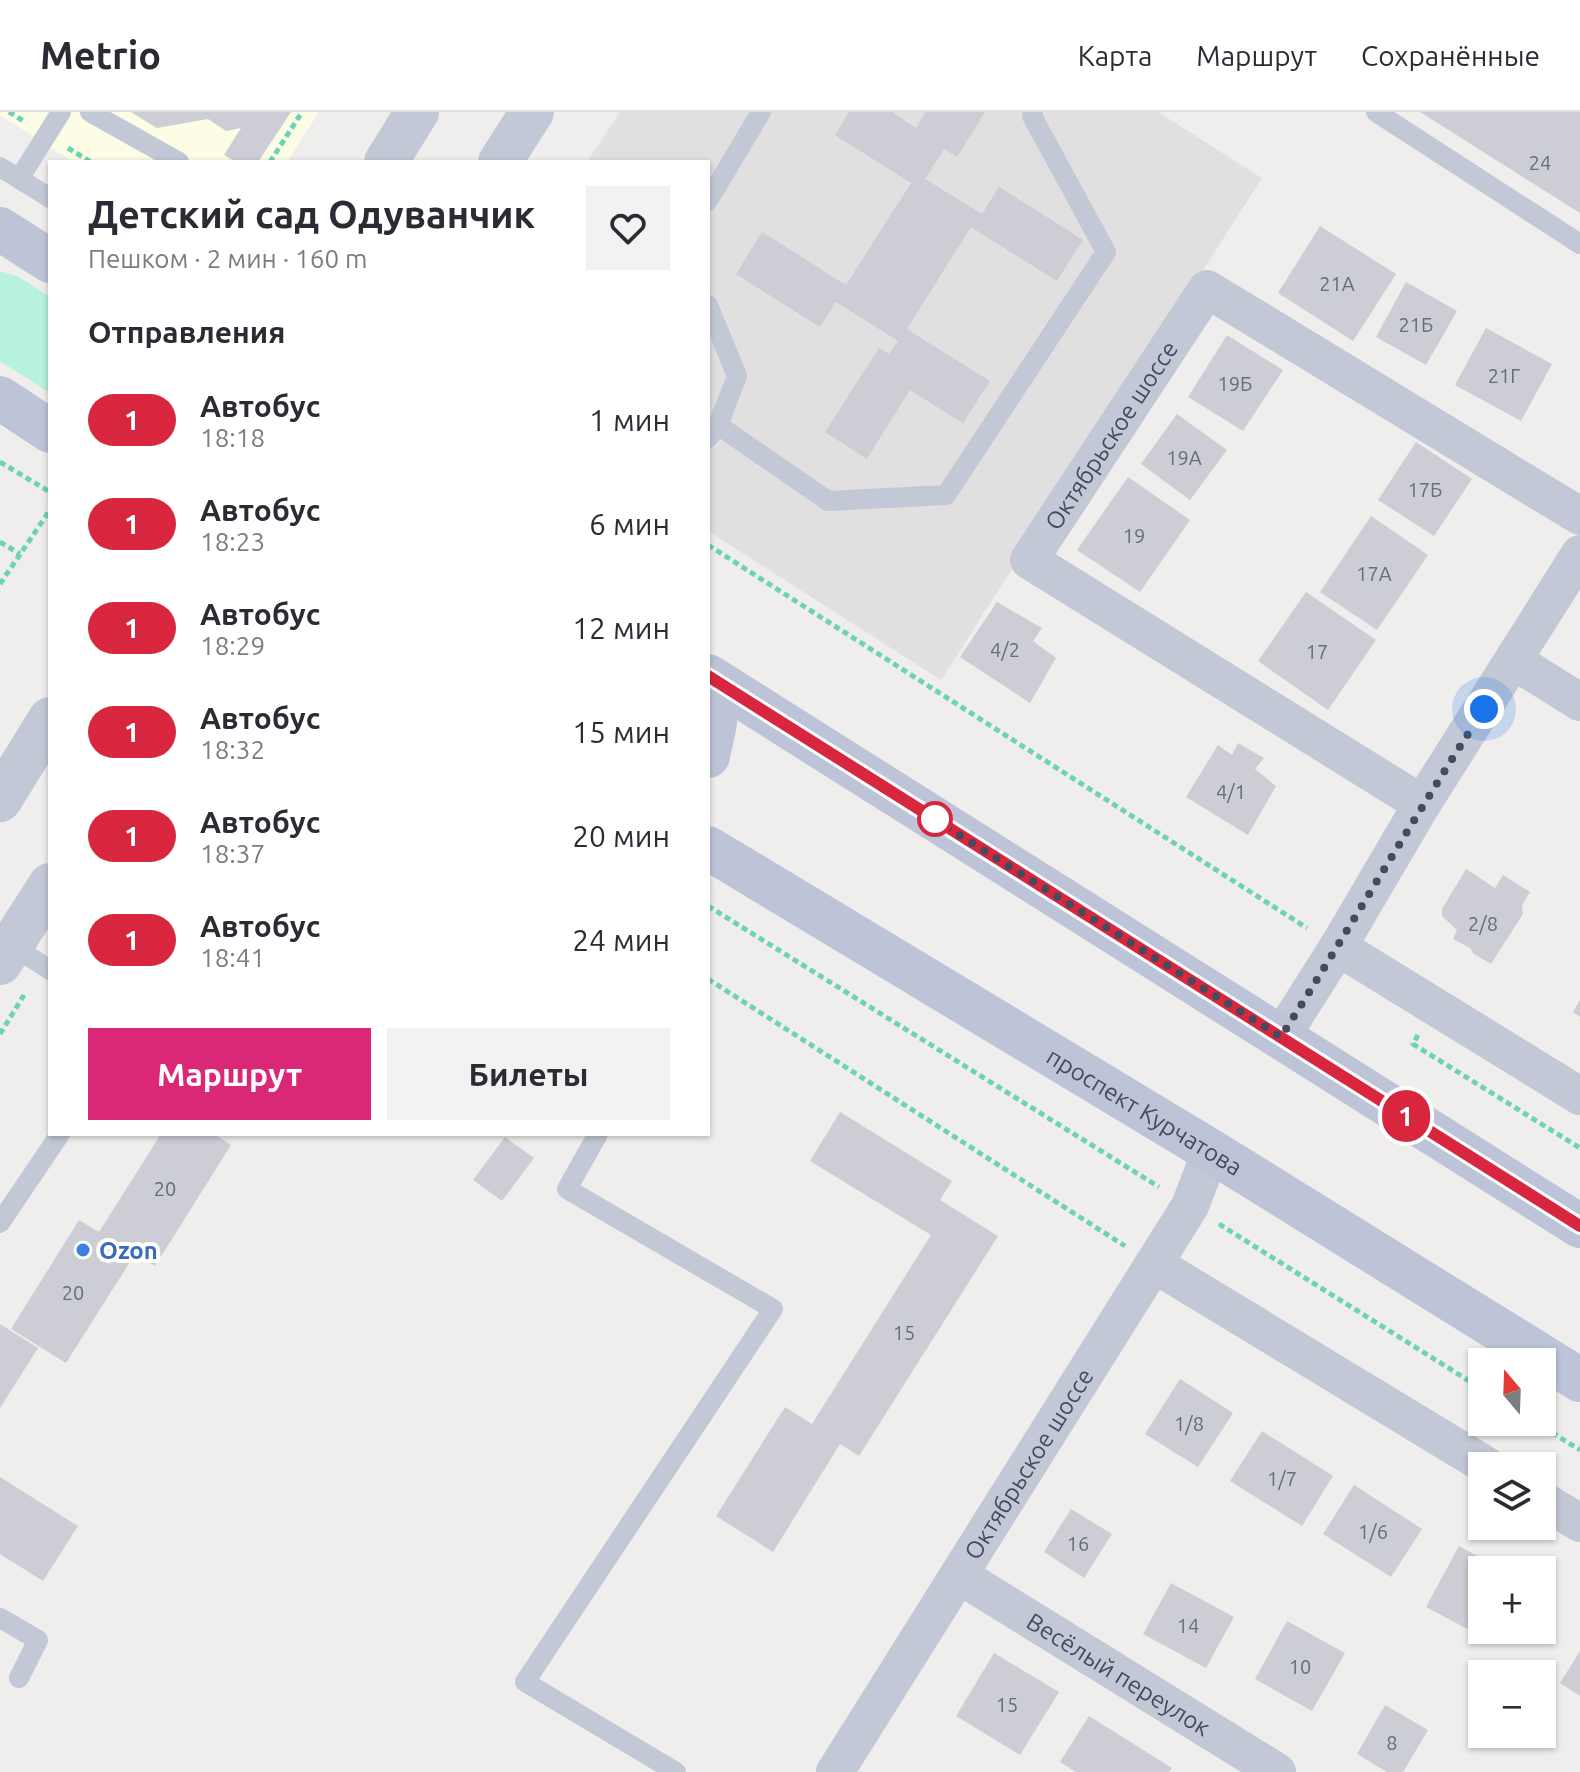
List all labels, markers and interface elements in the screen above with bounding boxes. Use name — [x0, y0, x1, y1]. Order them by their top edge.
text: Metrio — [40, 34, 161, 76]
text: Карта — [1078, 40, 1152, 71]
text: Маршрут — [1196, 40, 1317, 71]
text: Сохранённые — [1361, 40, 1540, 71]
house number: 24 — [1529, 151, 1551, 174]
button: heart — [586, 186, 670, 270]
text: Детский сад Одуванчик — [88, 193, 535, 235]
text: Пешком · 2 мин · 160 m — [88, 244, 367, 273]
house number: 21А — [1319, 272, 1355, 295]
house number: 21Б — [1399, 313, 1433, 336]
text: Отправления — [88, 315, 285, 349]
street label: Октябрьское шоссе — [1039, 336, 1183, 535]
house number: 21Г — [1488, 364, 1520, 387]
house number: 19Б — [1218, 372, 1252, 395]
text: Автобус — [200, 389, 320, 423]
text: 1 мин — [589, 403, 670, 437]
text: 1 — [124, 404, 140, 435]
text: 18:18 — [200, 423, 265, 452]
house number: 19А — [1166, 446, 1202, 469]
house number: 17Б — [1408, 478, 1442, 501]
text: Автобус — [200, 493, 320, 527]
text: 6 мин — [589, 507, 670, 541]
text: 1 — [124, 508, 140, 539]
house number: 19 — [1123, 524, 1145, 547]
text: 18:23 — [200, 527, 265, 556]
house number: 17А — [1356, 562, 1392, 585]
text: Автобус — [200, 597, 320, 631]
text: 12 мин — [572, 611, 670, 645]
text: 1 — [124, 612, 140, 643]
text: 18:29 — [200, 631, 265, 660]
house number: 4/2 — [990, 638, 1020, 661]
house number: 17 — [1306, 640, 1328, 663]
your location — [1464, 689, 1504, 729]
text: Автобус — [200, 701, 320, 735]
text: 15 мин — [572, 715, 670, 749]
text: 1 — [124, 716, 140, 747]
text: 18:32 — [200, 735, 265, 764]
house number: 4/1 — [1216, 780, 1246, 803]
unlabelled marker — [918, 802, 952, 836]
text: Автобус — [200, 805, 320, 839]
text: 20 мин — [572, 819, 670, 853]
text: 1 — [124, 820, 140, 851]
text: 18:37 — [200, 839, 265, 868]
text: Автобус — [200, 909, 320, 943]
house number: 2/8 — [1468, 912, 1498, 935]
text: 24 мин — [572, 923, 670, 957]
text: 1 — [124, 924, 140, 955]
text: 18:41 — [200, 943, 265, 972]
button: Маршрут — [88, 1028, 371, 1120]
button: Билеты — [387, 1028, 670, 1120]
street label: проспект Курчатова — [1042, 1042, 1247, 1181]
line badge: 1 — [1380, 1090, 1432, 1142]
text: 1 — [1398, 1100, 1414, 1131]
house number: 20 — [154, 1177, 176, 1200]
place label: Ozon — [99, 1237, 158, 1264]
marker: Ozon — [74, 1241, 92, 1259]
house number: 20 — [62, 1281, 84, 1304]
house number: 15 — [893, 1321, 915, 1344]
north arrow — [1468, 1348, 1556, 1436]
map controls — [1468, 1348, 1556, 1748]
street label: Октябрьское шоссе — [958, 1363, 1098, 1564]
house number: 1/8 — [1174, 1412, 1204, 1435]
button: layers — [1468, 1452, 1556, 1540]
house number: 1/7 — [1267, 1467, 1297, 1490]
house number: 1/6 — [1358, 1520, 1388, 1543]
house number: 16 — [1067, 1532, 1089, 1555]
button: + — [1468, 1556, 1556, 1644]
street label: Весёлый переулок — [1022, 1607, 1215, 1741]
house number: 14 — [1177, 1614, 1199, 1637]
house number: 10 — [1289, 1655, 1311, 1678]
button: − — [1468, 1660, 1556, 1748]
house number: 15 — [996, 1693, 1018, 1716]
house number: 8 — [1386, 1731, 1398, 1754]

